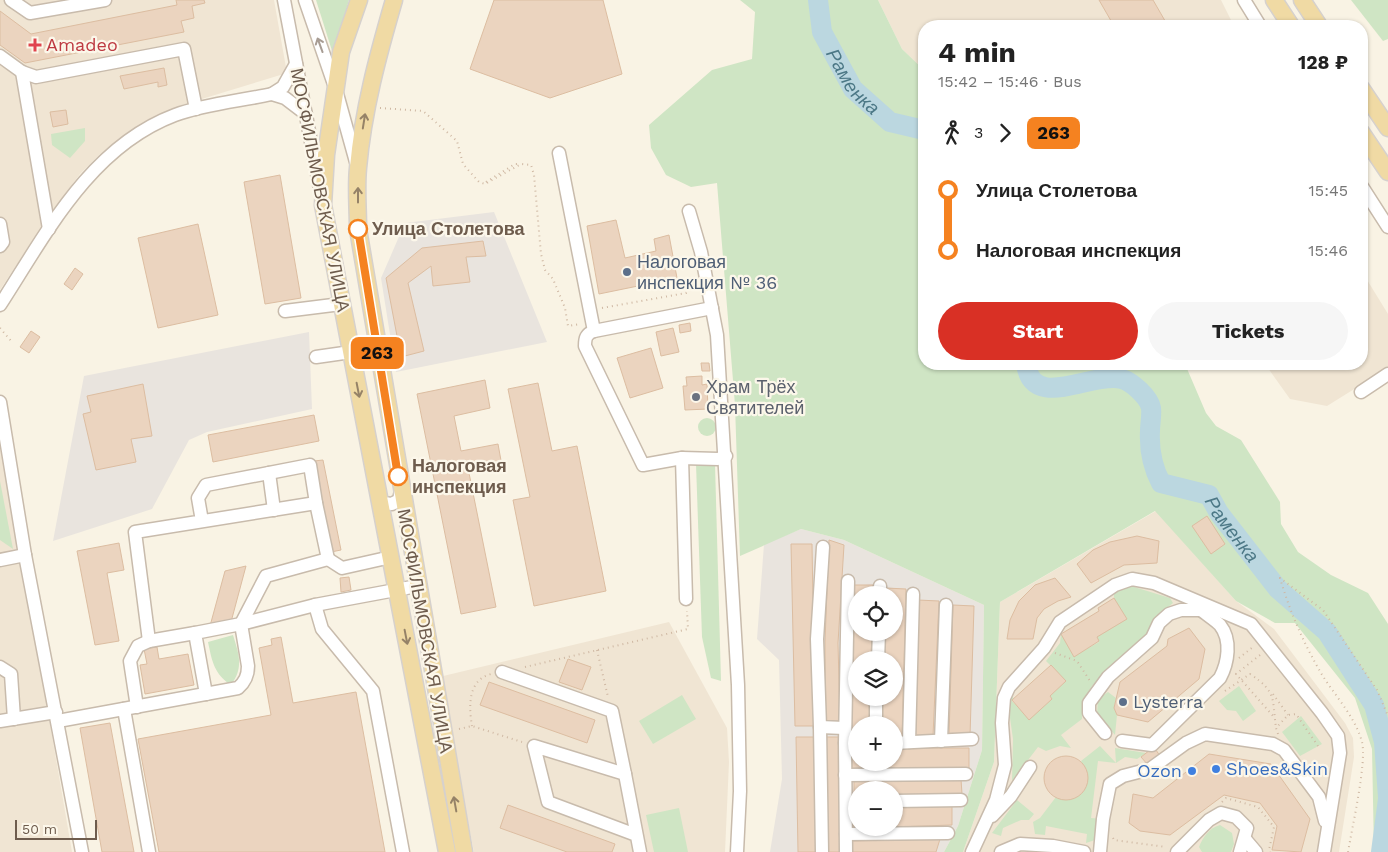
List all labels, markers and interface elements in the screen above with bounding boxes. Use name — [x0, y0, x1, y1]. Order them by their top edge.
place label: Amadeo — [46, 34, 118, 55]
text: 4 min — [938, 36, 1016, 69]
marker: Amadeo — [28, 38, 42, 52]
one-way arrow — [315, 38, 324, 53]
water label: Раменка — [821, 45, 884, 119]
text: 128 ₽ — [1298, 51, 1348, 74]
street label: МОСФИЛЬМОВСКАЯ УЛИЦА — [287, 66, 354, 314]
text: 15:42 – 15:46 · Bus — [938, 72, 1082, 91]
one-way arrow — [359, 113, 369, 129]
icon: walk — [938, 119, 966, 147]
icon: forward — [991, 119, 1019, 147]
text: 263 — [1037, 122, 1070, 143]
text: 3 — [974, 123, 983, 142]
text: Улица Столетова — [976, 179, 1137, 202]
text: 15:45 — [1309, 181, 1348, 200]
one-way arrow — [353, 187, 363, 204]
place label: Улица Столетова — [372, 218, 526, 239]
marker: Улица Столетова — [348, 219, 368, 239]
text: Налоговая инспекция — [976, 239, 1181, 262]
text: 15:46 — [1308, 241, 1348, 260]
place label: Налоговая инспекция № 36 — [637, 251, 777, 293]
marker: Налоговая инспекция № 36 — [621, 266, 633, 278]
button: Start — [938, 302, 1138, 360]
button: Tickets — [1148, 302, 1348, 360]
line badge: 263 — [348, 337, 406, 369]
text: 263 — [361, 342, 393, 363]
place label: Храм Трёх Святителей — [706, 376, 804, 418]
one-way arrow — [354, 382, 364, 398]
marker: Храм Трёх Святителей — [690, 391, 702, 403]
place label: Налоговая инспекция — [412, 455, 507, 497]
marker: Налоговая инспекция — [388, 466, 408, 486]
water label: Раменка — [1200, 492, 1264, 567]
street label: МОСФИЛЬМОВСКАЯ УЛИЦА — [394, 507, 457, 755]
map controls — [848, 586, 903, 836]
button: locate — [848, 586, 903, 641]
one-way arrow — [402, 629, 412, 645]
button: layers — [848, 651, 903, 706]
place label: Lysterra — [1133, 691, 1203, 712]
marker: Lysterra — [1117, 696, 1129, 708]
button: + — [848, 716, 903, 771]
place label: Shoes&Skin — [1226, 758, 1328, 779]
place label: Ozon — [1137, 760, 1182, 781]
marker: Shoes&Skin — [1210, 763, 1222, 775]
marker: Ozon — [1186, 765, 1198, 777]
button: − — [848, 781, 903, 836]
one-way arrow — [450, 796, 460, 812]
scale bar — [15, 817, 98, 840]
text: 50 m — [22, 821, 57, 837]

